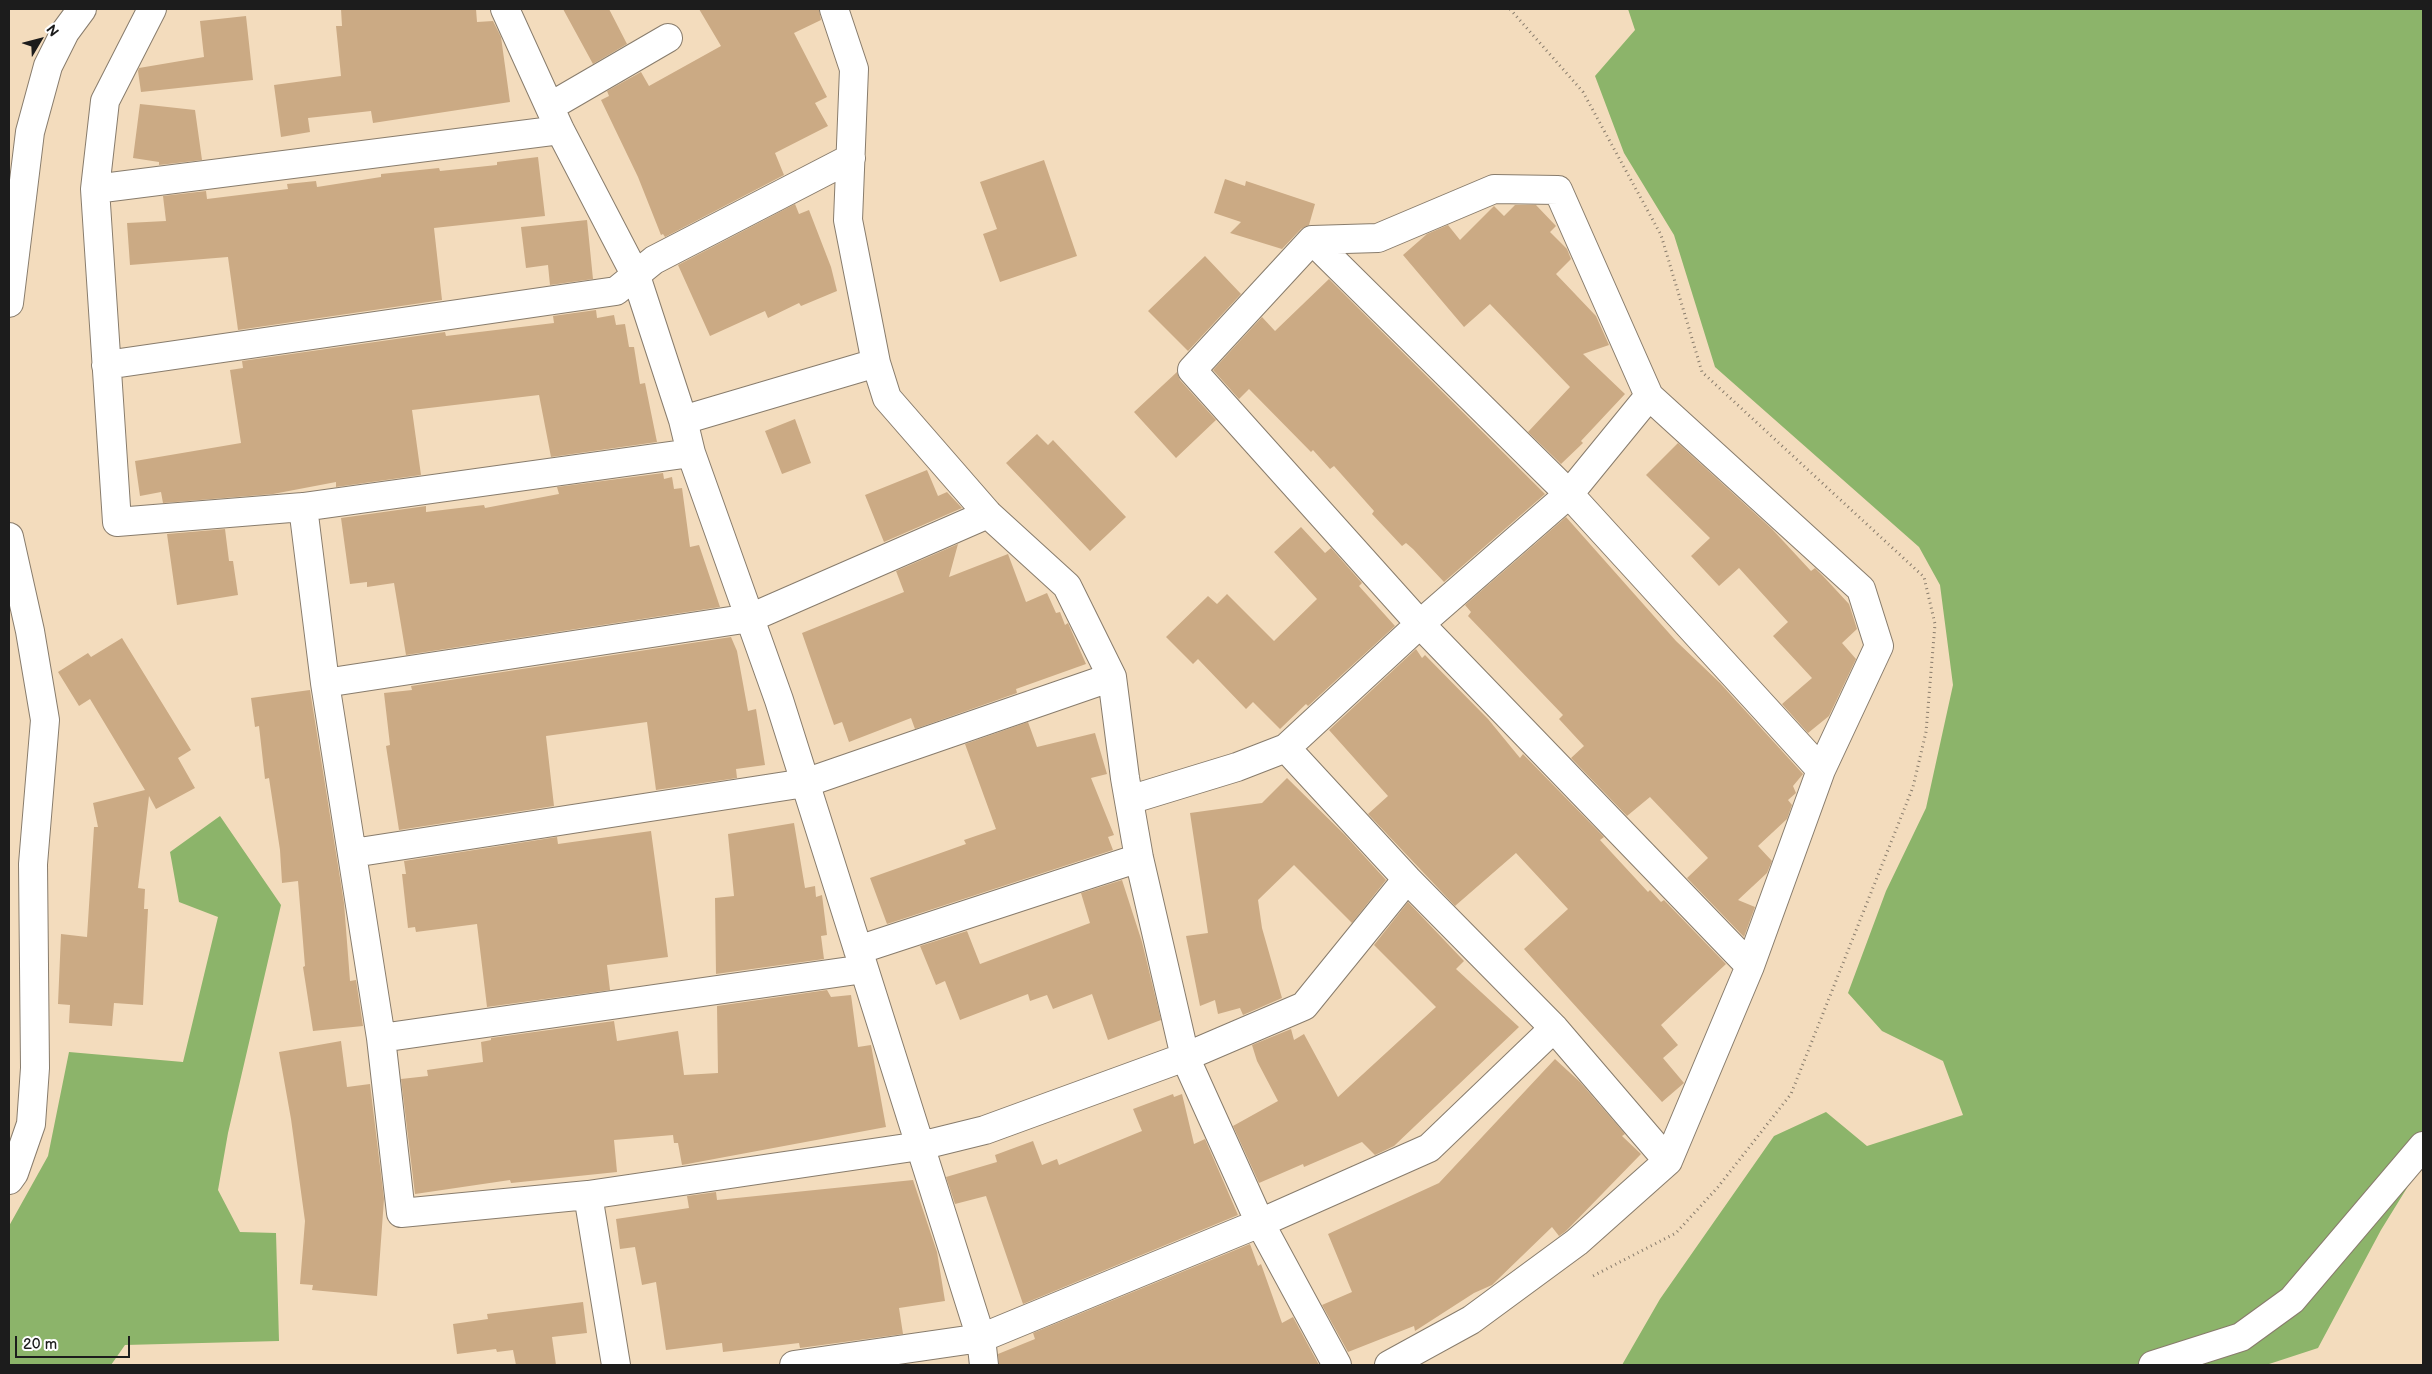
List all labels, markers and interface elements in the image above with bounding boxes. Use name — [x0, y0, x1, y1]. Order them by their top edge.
north arrow — [15, 15, 65, 65]
text: N — [42, 21, 62, 40]
scale bar — [18, 1326, 132, 1358]
text: 20 m — [23, 1335, 57, 1354]

